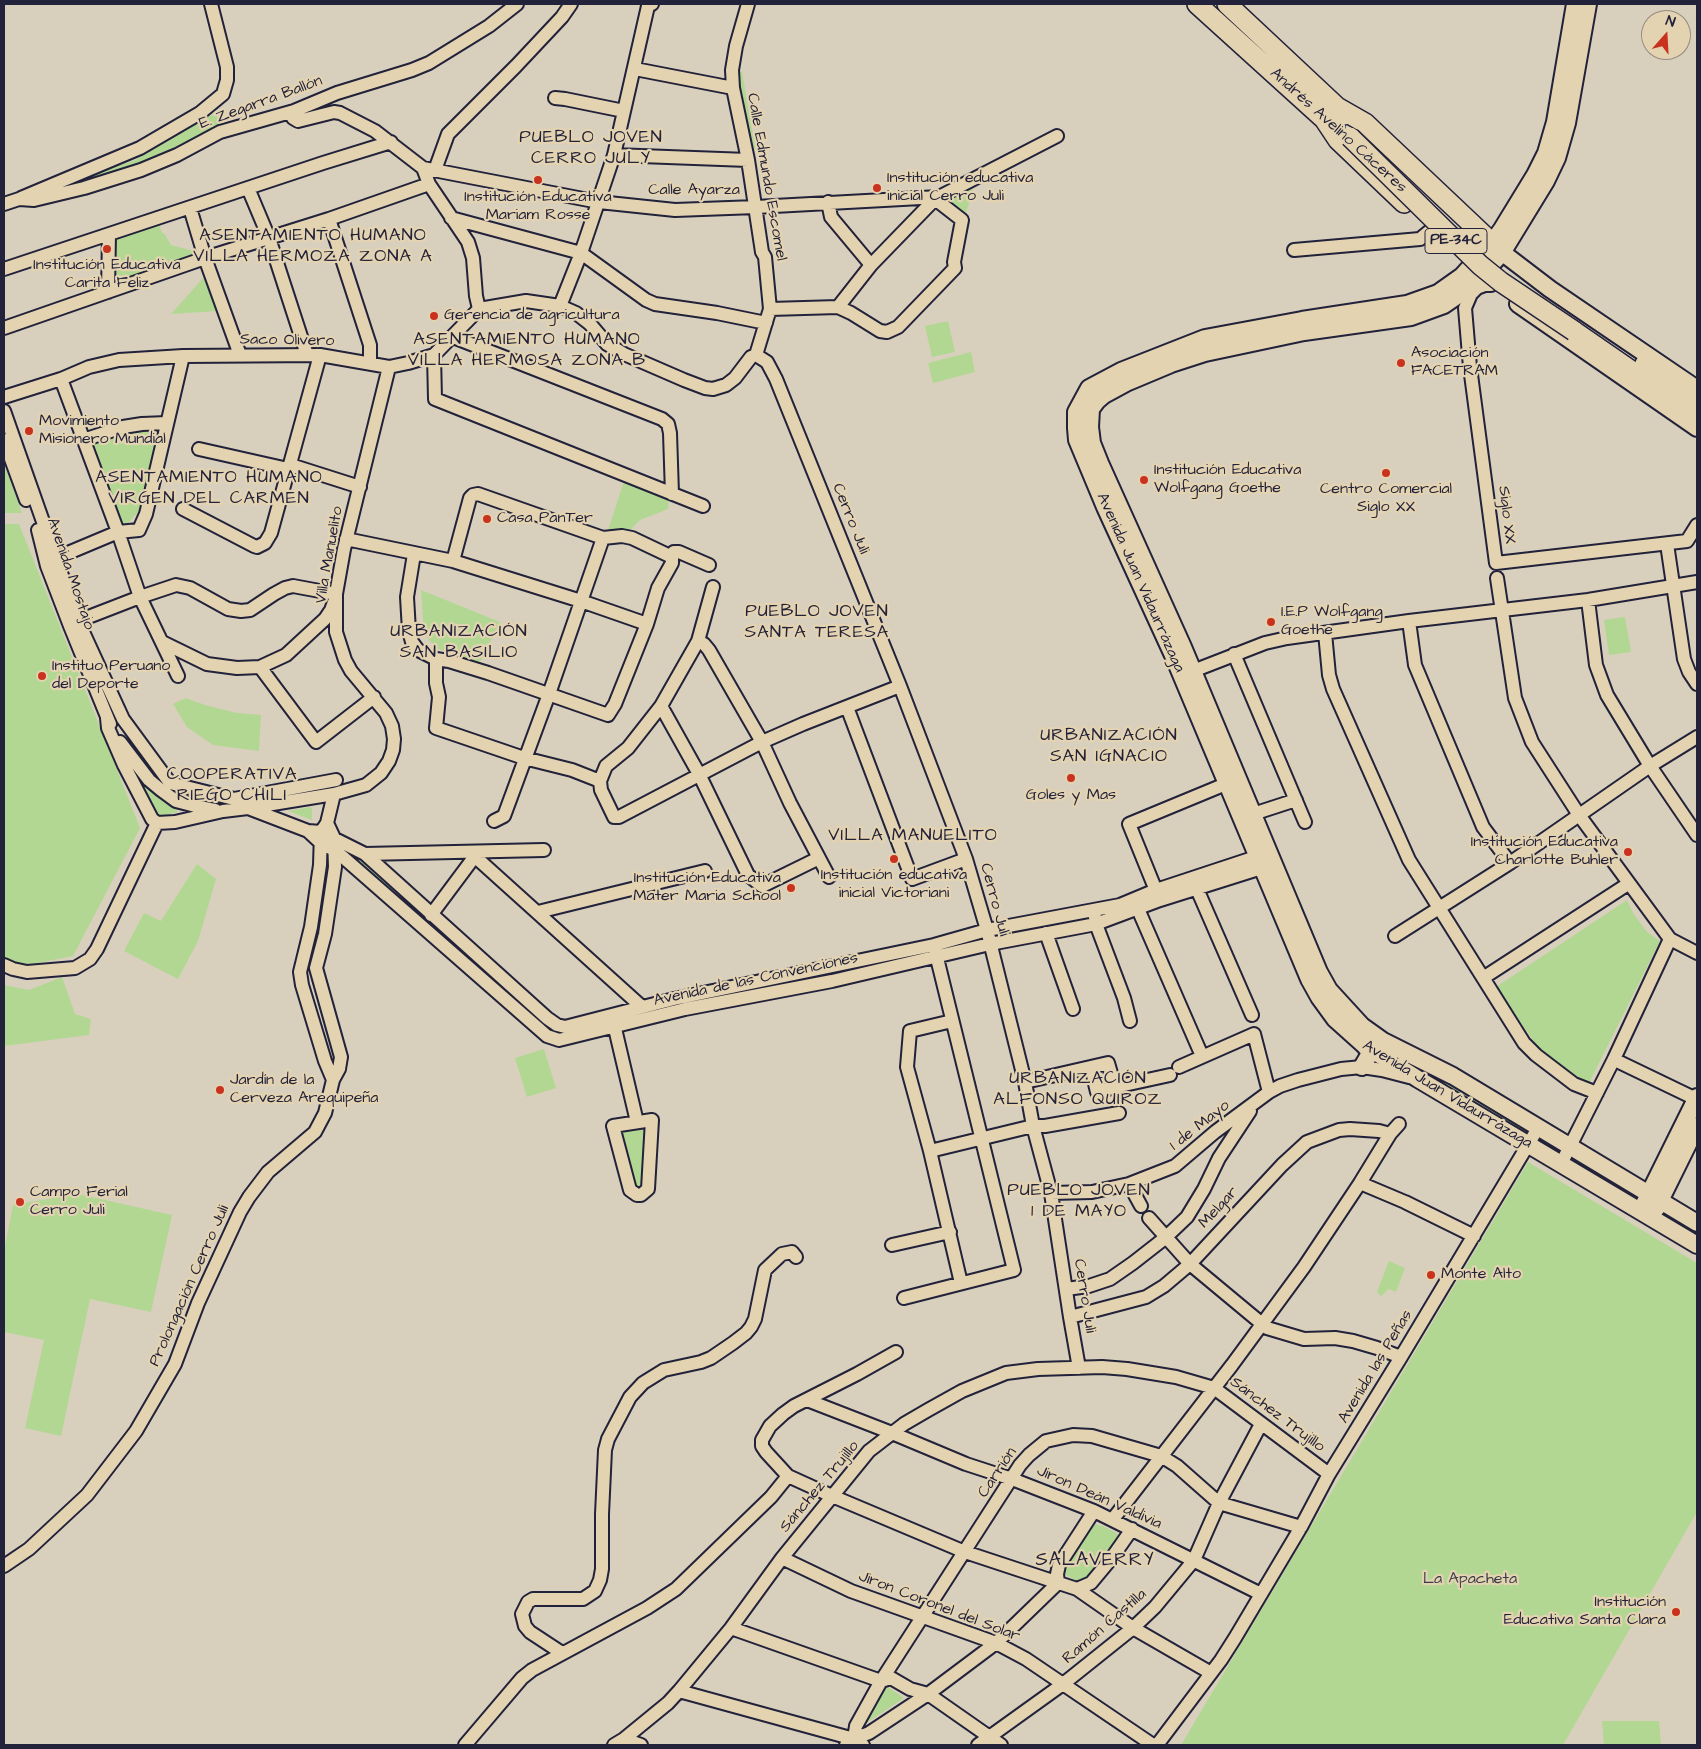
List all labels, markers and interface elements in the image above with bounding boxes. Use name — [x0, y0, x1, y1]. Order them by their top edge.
north arrow — [1641, 10, 1691, 60]
text: N — [1663, 11, 1678, 33]
street label: Andrés Avelino Cáceres — [1266, 64, 1410, 198]
street label: E. Zegarra Ballón — [197, 72, 325, 134]
street label: Calle Edmundo Escomel — [742, 92, 790, 262]
district label: PUEBLO JOVEN CERRO JULY — [518, 127, 664, 170]
place label: Institución educativa inicial Cerro Juli — [887, 169, 1033, 207]
marker: Institución Educativa Mariam Rosse — [532, 174, 544, 186]
street label: Calle Ayarza — [648, 181, 740, 201]
marker: Institución educativa inicial Cerro Juli — [871, 182, 883, 194]
place label: Institución Educativa Mariam Rosse — [464, 188, 612, 226]
district label: ASENTAMIENTO HUMANO VILLA HERMOZA ZONA A — [191, 225, 435, 268]
road number: PE-34C — [1425, 228, 1487, 254]
marker: Institución Educativa Carita Feliz — [101, 243, 113, 255]
place label: Institución Educativa Carita Feliz — [33, 256, 181, 294]
place label: Gerencia de agricultura — [444, 306, 620, 326]
marker: Gerencia de agricultura — [428, 310, 440, 322]
district label: ASENTAMIENTO HUMANO VILLA HERMOSA ZONA B — [405, 329, 649, 372]
street label: Saco Olivero — [240, 331, 334, 351]
place label: Asociación FACETRAM — [1411, 344, 1498, 382]
marker: Asociación FACETRAM — [1395, 357, 1407, 369]
place label: Movimiento Misionero Mundial — [39, 412, 166, 450]
marker: Movimiento Misionero Mundial — [23, 425, 35, 437]
place label: Institución Educativa Wolfgang Goethe — [1154, 461, 1301, 499]
district label: ASENTAMIENTO HUMANO VIRGEN DEL CARMEN — [93, 467, 325, 509]
marker: Centro Comercial Siglo XX — [1380, 467, 1392, 479]
marker: Institución Educativa Wolfgang Goethe — [1138, 474, 1150, 486]
place label: Centro Comercial Siglo XX — [1320, 480, 1452, 518]
street label: Cerro Juli — [827, 481, 873, 557]
street label: Siglo XX — [1493, 485, 1519, 545]
street label: Avenida Juan Vidaurrázaga — [1092, 490, 1188, 676]
street label: Villa Manuelito — [312, 505, 348, 605]
place label: Casa PanTer — [497, 509, 593, 529]
marker: Casa PanTer — [481, 513, 493, 525]
street label: Avenida Mostajo — [42, 516, 98, 632]
district label: PUEBLO JOVEN SANTA TERESA — [743, 601, 891, 644]
place label: I.E.P Wolfgang Goethe — [1281, 603, 1383, 641]
marker: I.E.P Wolfgang Goethe — [1265, 616, 1277, 628]
district label: URBANIZACIÓN SAN BASILIO — [389, 621, 529, 664]
place label: Instituo Peruano del Deporte — [52, 657, 170, 695]
marker: Instituo Peruano del Deporte — [36, 670, 48, 682]
district label: URBANIZACIÓN SAN IGNACIO — [1039, 725, 1179, 768]
district label: COOPERATIVA RIEGO CHILI — [165, 764, 299, 806]
marker: Goles y Mas — [1065, 772, 1077, 784]
place label: Goles y Mas — [1026, 786, 1116, 806]
district label: VILLA MANUELITO — [826, 825, 1000, 847]
place label: Institución Educativa Charlotte Buhler — [1471, 833, 1618, 871]
marker: Institución Educativa Charlotte Buhler — [1622, 846, 1634, 858]
marker: Institución educativa inicial Victoriani — [888, 853, 900, 865]
street label: Cerro Juli — [975, 861, 1013, 939]
place label: Institución educativa inicial Victoriani — [821, 866, 967, 904]
place label: Institución Educativa Mater Maria School — [633, 869, 781, 907]
marker: Institución Educativa Mater Maria School — [785, 882, 797, 894]
street label: Avenida de las Convenciones — [652, 949, 860, 1011]
street label: Avenida Juan Vidaurrázaga — [1359, 1037, 1535, 1153]
district label: URBANIZACIÓN ALFONSO QUIROZ — [992, 1068, 1164, 1110]
place label: Jardín de la Cerveza Arequipeña — [230, 1071, 378, 1109]
marker: Jardín de la Cerveza Arequipeña — [214, 1084, 226, 1096]
street label: 1 de Mayo — [1166, 1097, 1234, 1155]
district label: PUEBLO JOVEN 1 DE MAYO — [1006, 1180, 1152, 1222]
place label: Campo Ferial Cerro Juli — [30, 1183, 128, 1221]
street label: Melgar — [1195, 1183, 1243, 1233]
marker: Campo Ferial Cerro Juli — [14, 1196, 26, 1208]
street label: Prolongación Cerro Juli — [146, 1202, 234, 1370]
street label: Cerro Juli — [1069, 1258, 1099, 1334]
place label: Monte Alto — [1441, 1265, 1521, 1285]
marker: Monte Alto — [1425, 1269, 1437, 1281]
street label: Avenida las Peñas — [1335, 1307, 1417, 1427]
street label: Sánchez Trujillo — [1226, 1373, 1328, 1457]
street label: Sánchez Trujillo — [776, 1437, 864, 1537]
street label: Carrión — [974, 1444, 1022, 1502]
street label: Jiron Deán Valdivia — [1033, 1462, 1165, 1534]
district label: SALAVERRY — [1034, 1550, 1156, 1572]
street label: Jiron Coronel del Solar — [856, 1567, 1022, 1647]
park label: La Apacheta — [1423, 1570, 1517, 1590]
street label: Ramón Castilla — [1059, 1585, 1151, 1669]
place label: Institución Educativa Santa Clara — [1504, 1593, 1666, 1631]
marker: Institución Educativa Santa Clara — [1670, 1606, 1682, 1618]

